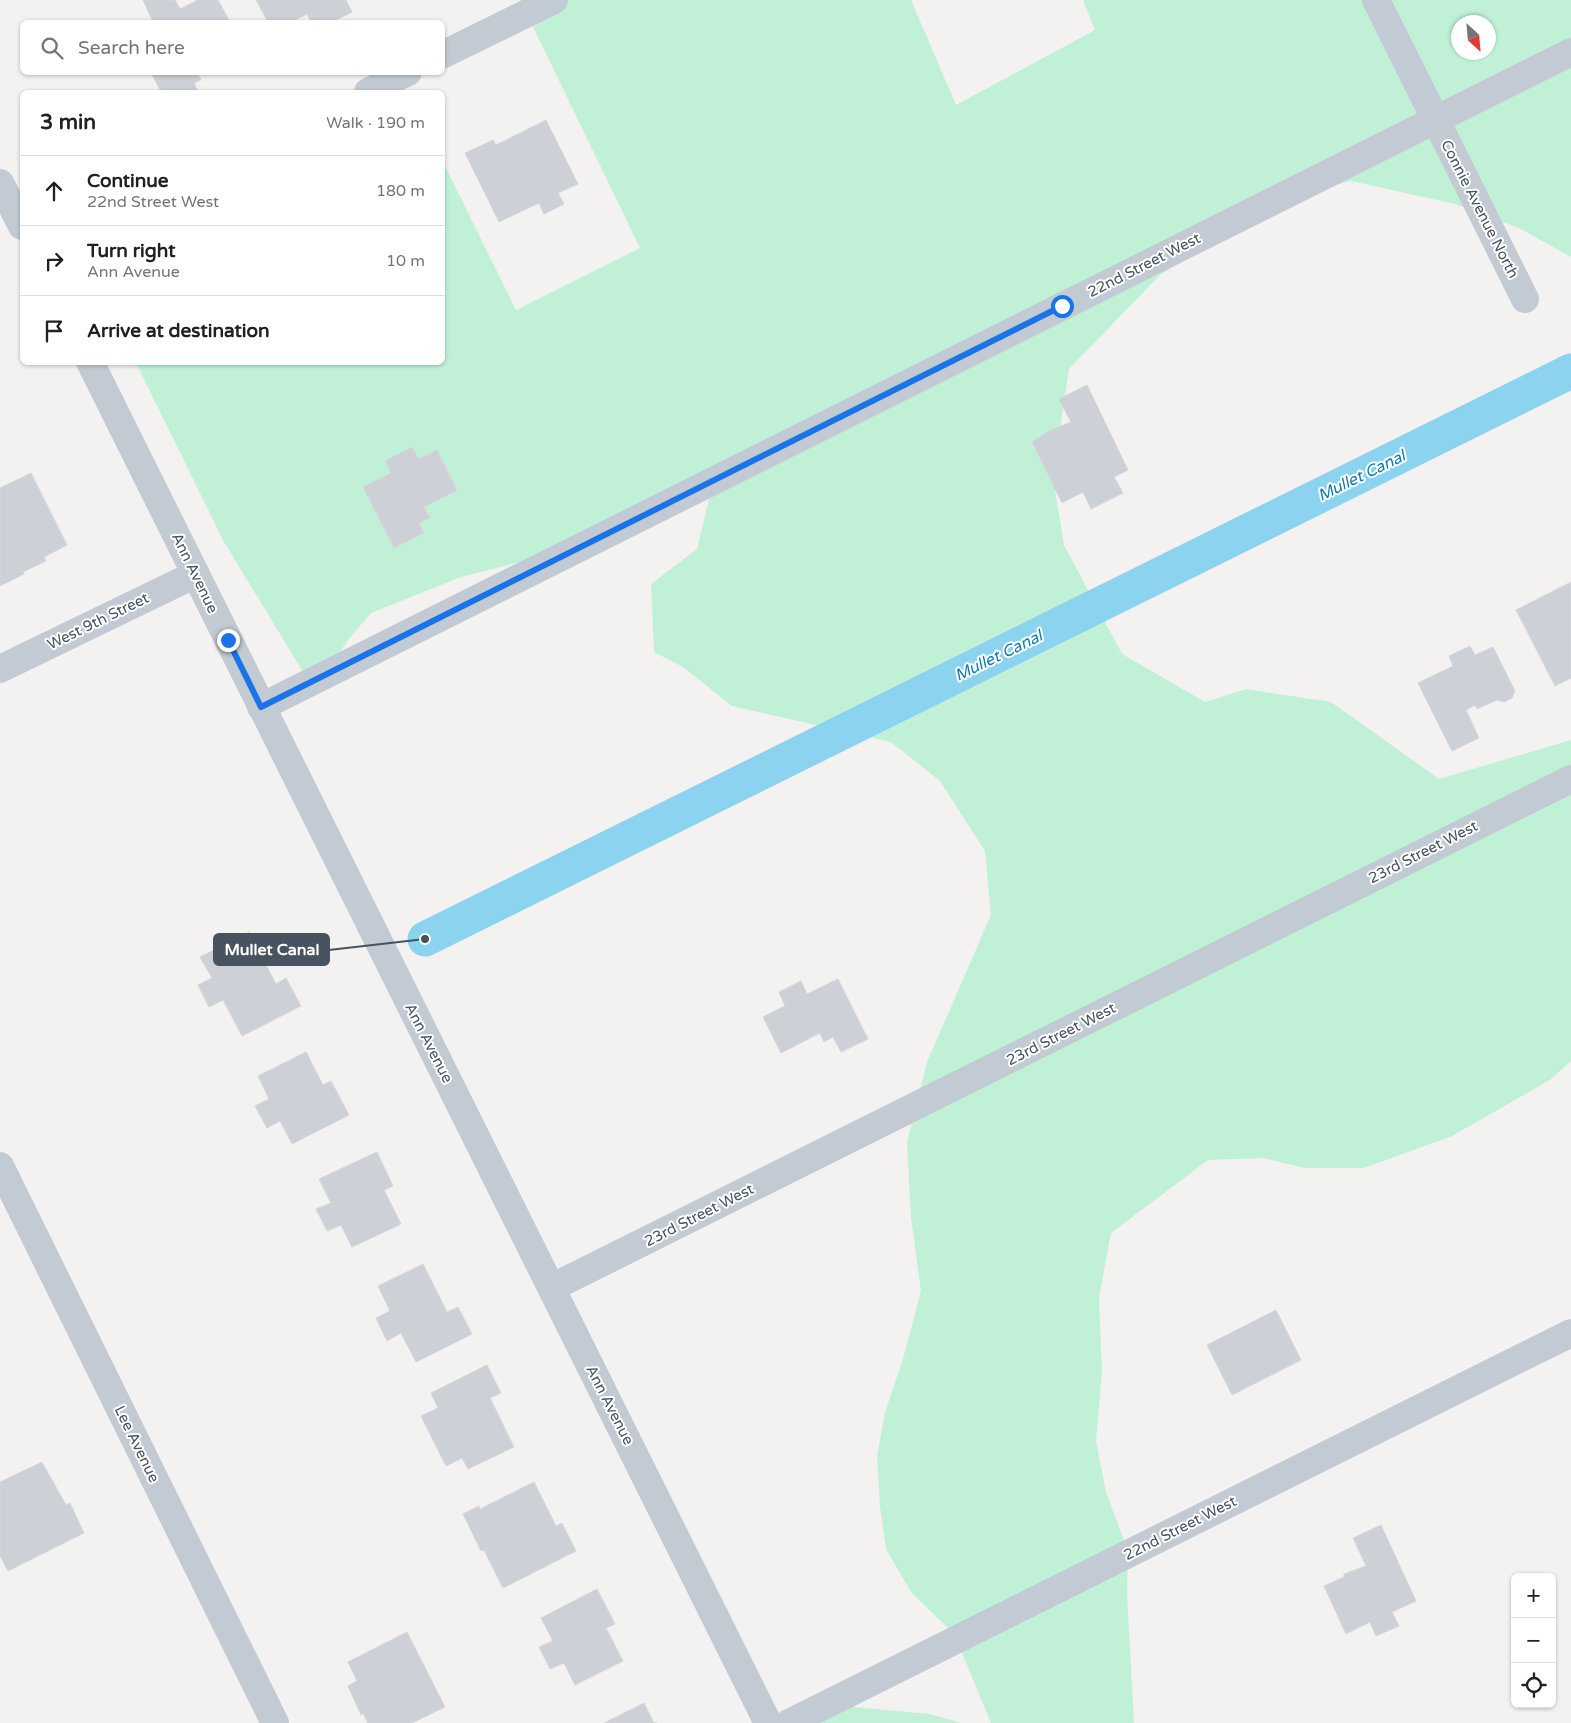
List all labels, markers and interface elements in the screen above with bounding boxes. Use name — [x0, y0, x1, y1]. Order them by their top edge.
north arrow — [1451, 15, 1496, 60]
search box — [20, 20, 445, 75]
icon: search — [38, 34, 66, 62]
text: Search here — [78, 37, 185, 59]
text: 3 min — [40, 110, 96, 135]
text: Walk · 190 m — [326, 113, 425, 133]
street label: Connie Avenue North — [1437, 137, 1523, 281]
text: Continue — [87, 170, 169, 192]
icon: ahead — [40, 177, 68, 205]
text: 180 m — [376, 181, 425, 201]
text: 22nd Street West — [87, 192, 219, 212]
street label: 22nd Street West — [1085, 229, 1204, 301]
text: Turn right — [87, 240, 175, 262]
icon: right — [40, 247, 68, 275]
text: 10 m — [386, 251, 425, 271]
text: Ann Avenue — [87, 262, 180, 282]
route start — [1051, 295, 1074, 318]
icon: arrive — [40, 317, 68, 345]
text: Arrive at destination — [87, 320, 270, 342]
water label: Mullet Canal — [1314, 445, 1410, 506]
street label: Ann Avenue — [168, 530, 222, 616]
street label: West 9th Street — [44, 589, 152, 653]
water label: Mullet Canal — [951, 625, 1047, 686]
route end — [217, 629, 240, 652]
street label: 23rd Street West — [1365, 817, 1481, 887]
callout: Mullet Canal — [214, 934, 329, 965]
text: Mullet Canal — [224, 940, 320, 960]
street label: 23rd Street West — [1003, 999, 1119, 1069]
street label: Ann Avenue — [401, 1000, 457, 1086]
street label: 23rd Street West — [641, 1180, 757, 1250]
street label: Ann Avenue — [582, 1362, 638, 1448]
street label: Lee Avenue — [111, 1403, 163, 1485]
street label: 22nd Street West — [1121, 1492, 1240, 1564]
map controls — [1511, 1573, 1556, 1708]
button: + — [1511, 1573, 1556, 1618]
button: − — [1511, 1618, 1556, 1663]
button: locate — [1511, 1663, 1556, 1708]

